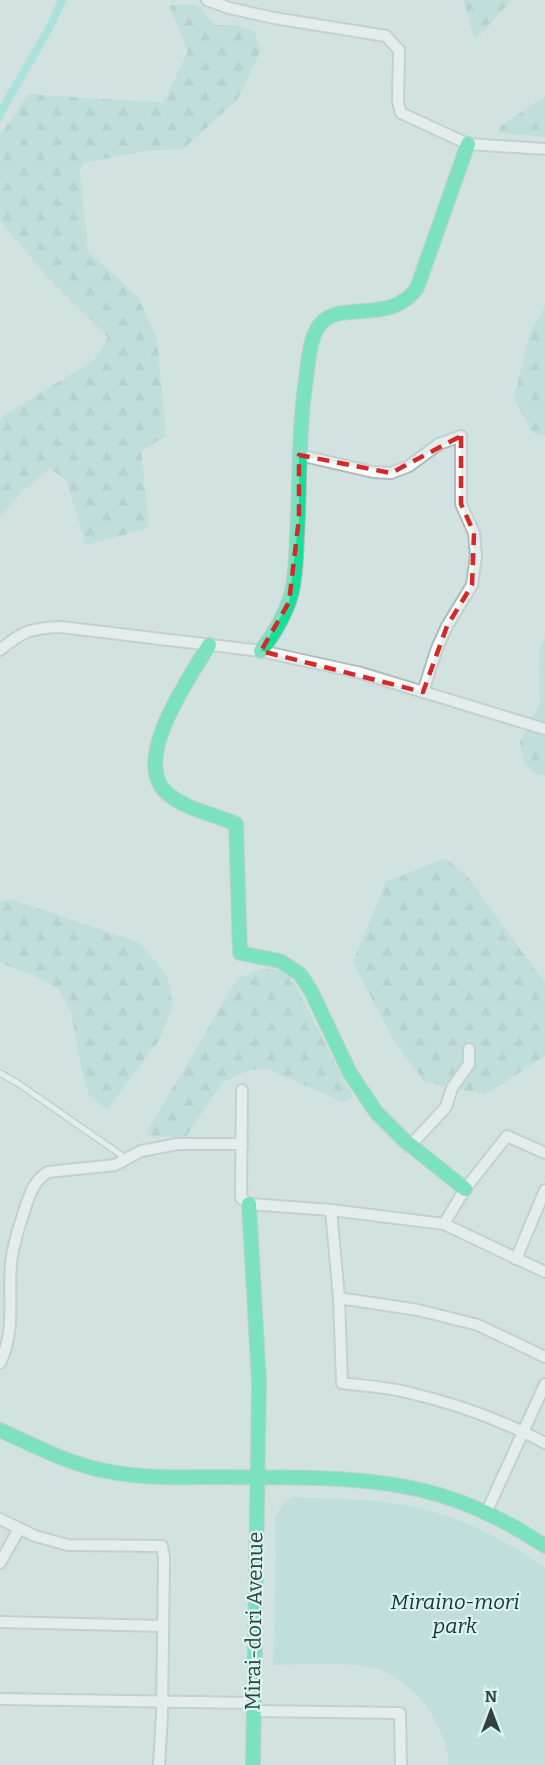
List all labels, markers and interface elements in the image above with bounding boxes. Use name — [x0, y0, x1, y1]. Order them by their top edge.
street label: Mirai-dori Avenue — [239, 1531, 269, 1711]
park label: Miraino-mori park — [391, 1589, 519, 1639]
north arrow — [461, 1681, 521, 1741]
text: N — [485, 1687, 497, 1706]

